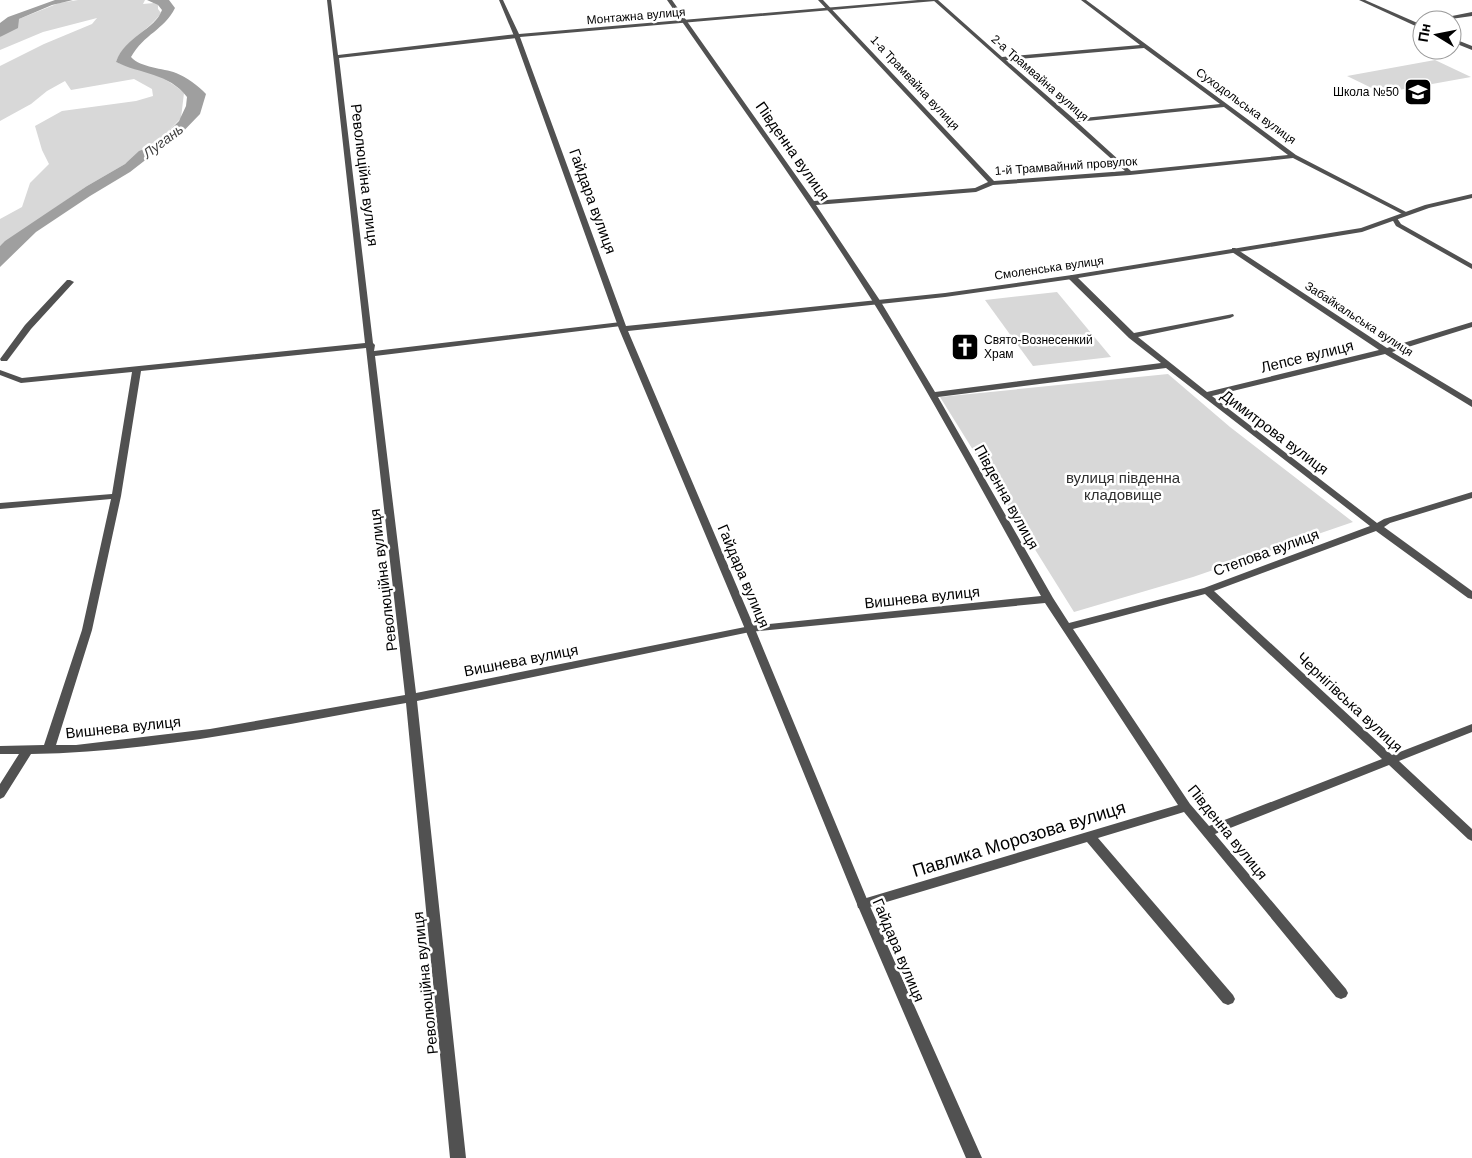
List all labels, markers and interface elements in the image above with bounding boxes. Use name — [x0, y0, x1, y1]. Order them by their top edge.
street label: Монтажна вулиця — [586, 5, 686, 27]
north arrow — [1412, 10, 1462, 60]
text: Пн — [1415, 22, 1434, 43]
street label: 2-а Трамвайна вулиця — [989, 32, 1091, 124]
street label: 1-а Трамвайна вулиця — [868, 33, 962, 133]
street label: Суходольська вулиця — [1193, 65, 1299, 147]
school or university icon: Школа №50 — [1403, 77, 1433, 107]
place label: Школа №50 — [1333, 85, 1399, 99]
street label: Південна вулиця — [753, 98, 833, 204]
street label: Революційна вулиця — [348, 103, 382, 247]
water label: Лугань — [139, 121, 186, 162]
street label: Гайдара вулиця — [566, 146, 620, 256]
street label: 1-й Трамвайний провулок — [994, 154, 1138, 178]
street label: Смоленська вулиця — [993, 253, 1105, 283]
street label: Забайкальська вулиця — [1302, 279, 1416, 359]
church icon: Свято-Вознесенкий Храм — [950, 332, 980, 362]
place label: Свято-Вознесенкий Храм — [984, 333, 1093, 361]
street label: Лепсе вулиця — [1259, 336, 1355, 376]
street label: Димитрова вулиця — [1218, 386, 1332, 478]
street label: Південна вулиця — [971, 442, 1043, 552]
park label: вулиця південна кладовище — [1066, 469, 1181, 503]
street label: Революційна вулиця — [366, 508, 400, 652]
street label: Гайдара вулиця — [715, 522, 773, 630]
street label: Степова вулиця — [1211, 525, 1321, 579]
street label: Вишнева вулиця — [863, 582, 981, 612]
street label: Вишнева вулиця — [462, 641, 580, 679]
street label: Чернігівська вулиця — [1294, 649, 1406, 755]
street label: Вишнева вулиця — [64, 712, 182, 742]
street label: Південна вулиця — [1185, 781, 1271, 883]
street label: Павлика Морозова вулиця — [910, 797, 1128, 881]
street label: Гайдара вулиця — [870, 896, 928, 1004]
street label: Революційна вулиця — [409, 911, 441, 1055]

